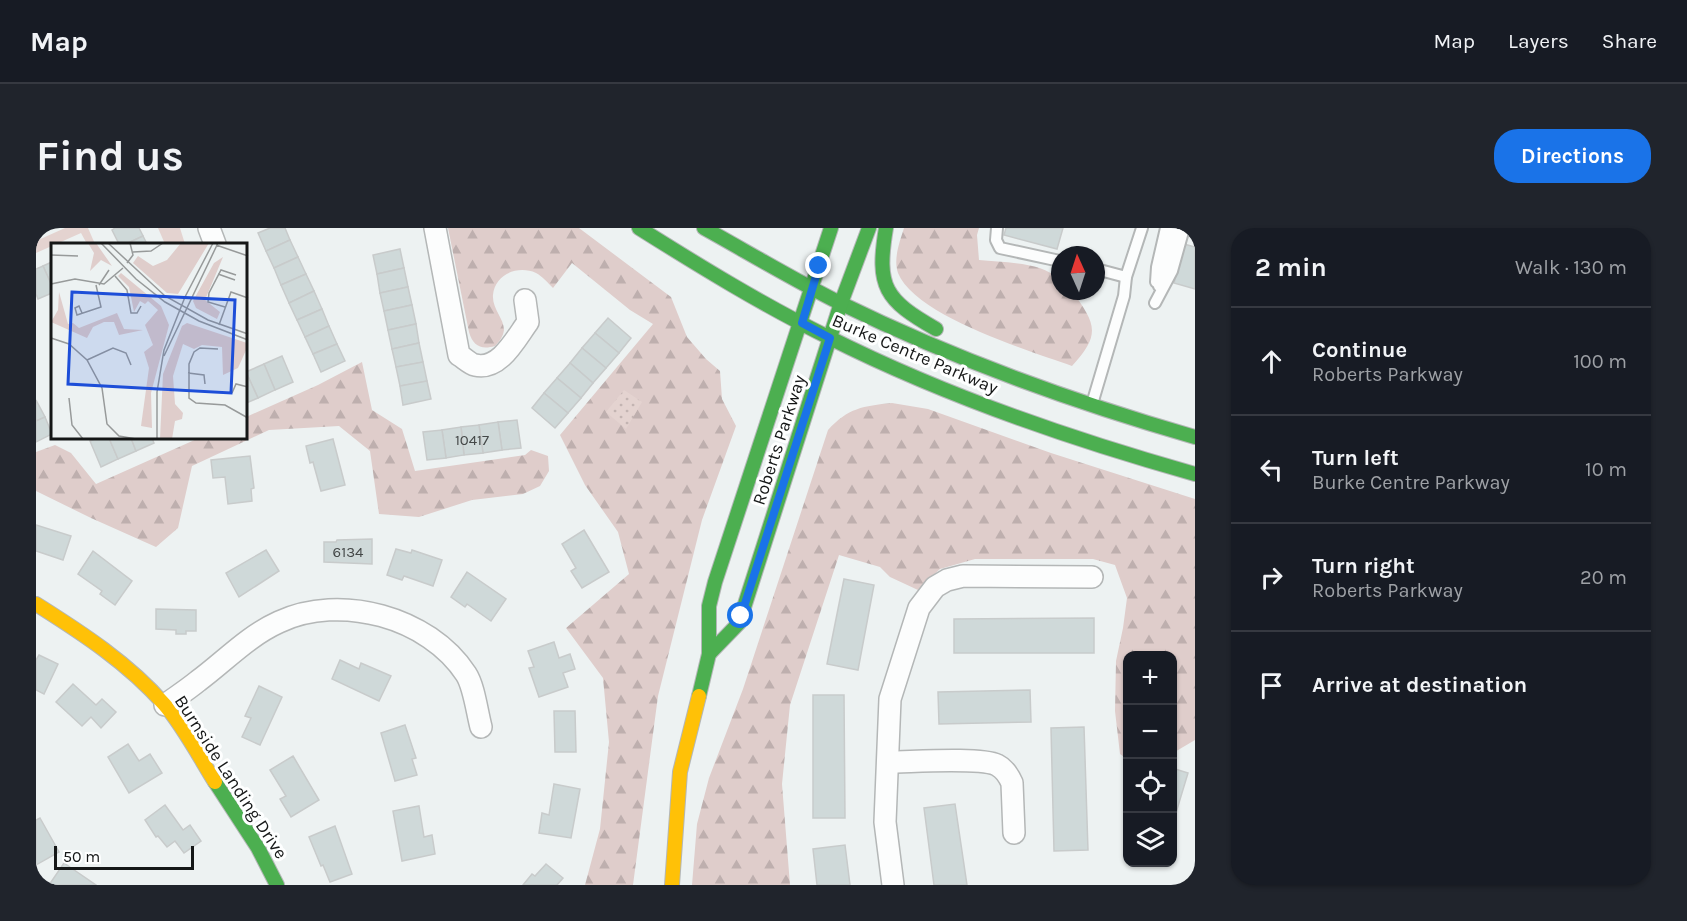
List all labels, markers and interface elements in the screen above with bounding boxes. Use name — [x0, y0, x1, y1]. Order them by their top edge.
text: Map — [30, 25, 88, 58]
text: Map — [1433, 29, 1475, 53]
text: Layers — [1508, 29, 1569, 53]
text: Share — [1602, 29, 1657, 53]
button: Directions — [1494, 129, 1651, 183]
text: Find us — [36, 131, 184, 181]
inset map — [51, 243, 248, 440]
north arrow — [1051, 246, 1105, 300]
route end — [805, 252, 831, 278]
text: 2 min — [1255, 252, 1327, 283]
text: Walk · 130 m — [1515, 256, 1627, 279]
street label: Burke Centre Parkway — [829, 309, 1002, 399]
text: Continue — [1312, 337, 1407, 363]
icon: ahead — [1255, 345, 1288, 378]
text: 100 m — [1573, 350, 1627, 373]
text: Roberts Parkway — [1312, 363, 1463, 386]
street label: Roberts Parkway — [748, 372, 811, 508]
house number: 10417 — [455, 431, 489, 449]
text: Turn left — [1312, 445, 1399, 471]
icon: left — [1255, 453, 1288, 486]
text: 10 m — [1585, 458, 1627, 481]
text: Burke Centre Parkway — [1312, 471, 1510, 494]
house number: 6134 — [333, 543, 364, 561]
text: Turn right — [1312, 553, 1415, 579]
icon: right — [1255, 561, 1288, 594]
text: 20 m — [1580, 566, 1627, 589]
text: Roberts Parkway — [1312, 579, 1463, 602]
route start — [727, 602, 753, 628]
map controls — [1123, 651, 1177, 867]
button: + — [1123, 651, 1177, 705]
icon: arrive — [1255, 669, 1288, 702]
text: Arrive at destination — [1312, 672, 1527, 698]
street label: Burnside Landing Drive — [170, 691, 292, 863]
button: − — [1123, 705, 1177, 759]
button: locate — [1123, 759, 1177, 813]
button: layers — [1123, 813, 1177, 867]
scale bar — [54, 843, 194, 870]
text: 50 m — [63, 847, 100, 866]

